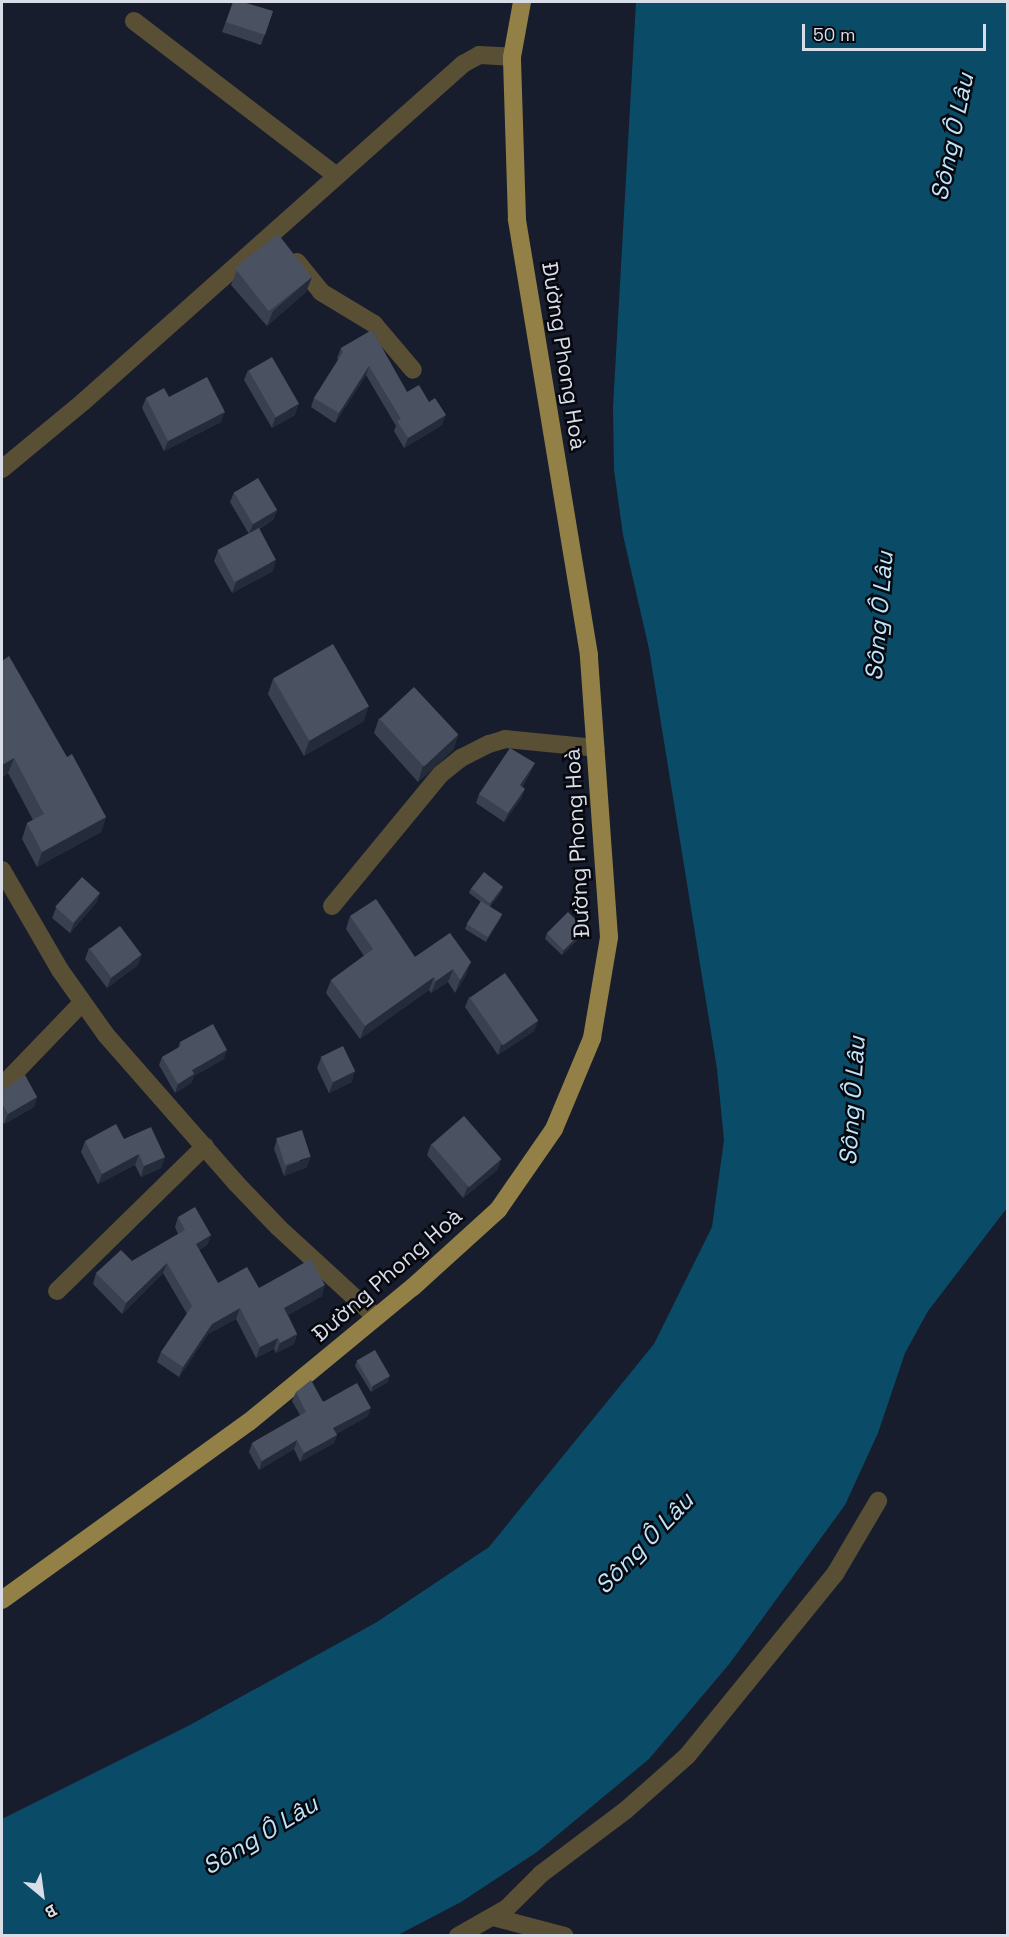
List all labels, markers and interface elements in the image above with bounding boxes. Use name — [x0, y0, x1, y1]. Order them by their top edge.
scale bar — [805, 12, 990, 50]
text: 50 m — [813, 23, 855, 46]
water label: Sông Ô Lâu — [924, 71, 980, 203]
street label: Đường Phong Hoà — [536, 260, 592, 452]
water label: Sông Ô Lâu — [859, 550, 899, 682]
street label: Đường Phong Hoà — [559, 747, 595, 939]
water label: Sông Ô Lâu — [833, 1035, 871, 1167]
street label: Đường Phong Hoà — [307, 1203, 467, 1347]
water label: Sông Ô Lâu — [589, 1486, 699, 1600]
water label: Sông Ô Lâu — [197, 1789, 323, 1881]
north arrow — [12, 1865, 72, 1925]
text: B — [41, 1899, 61, 1923]

